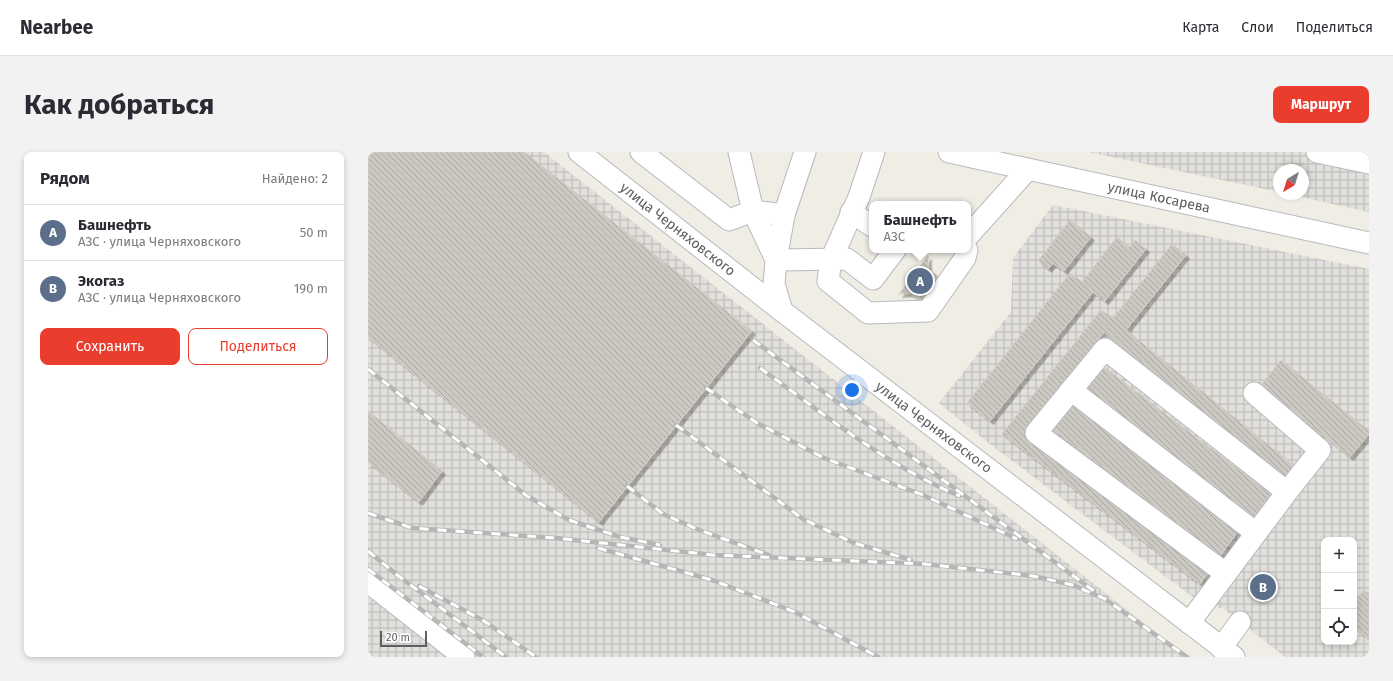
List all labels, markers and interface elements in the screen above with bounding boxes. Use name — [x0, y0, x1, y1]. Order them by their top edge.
text: Nearbee — [20, 16, 93, 39]
text: Карта — [1182, 19, 1219, 36]
text: Слои — [1241, 19, 1274, 36]
text: Поделиться — [1296, 19, 1373, 36]
button: Маршрут — [1273, 86, 1369, 123]
text: Как добраться — [24, 88, 214, 121]
north arrow — [1273, 164, 1309, 200]
text: Рядом — [40, 168, 90, 189]
text: Найдено: 2 — [262, 171, 328, 186]
street label: улица Косарева — [1106, 178, 1212, 217]
street label: улица Черняховского — [617, 179, 739, 280]
popup — [869, 201, 971, 253]
text: Башнефть — [883, 211, 957, 229]
text: Башнефть — [78, 216, 151, 234]
text: A — [49, 225, 57, 240]
text: 50 m — [300, 225, 328, 240]
text: АЗС — [883, 229, 905, 244]
text: АЗС · улица Черняховского — [78, 234, 241, 249]
pin: A — [907, 266, 933, 296]
text: Экогаз — [78, 272, 125, 290]
text: B — [49, 281, 57, 296]
text: 190 m — [294, 281, 328, 296]
text: АЗС · улица Черняховского — [78, 290, 241, 305]
button: Сохранить — [40, 328, 180, 365]
button: Поделиться — [188, 328, 328, 365]
street label: улица Черняховского — [872, 378, 995, 477]
your location — [842, 380, 862, 400]
map controls — [1321, 537, 1357, 645]
button: + — [1321, 537, 1357, 573]
pin: B — [1250, 572, 1276, 602]
button: − — [1321, 573, 1357, 609]
button: locate — [1321, 609, 1357, 645]
scale bar — [380, 629, 427, 648]
text: 20 m — [386, 631, 410, 644]

